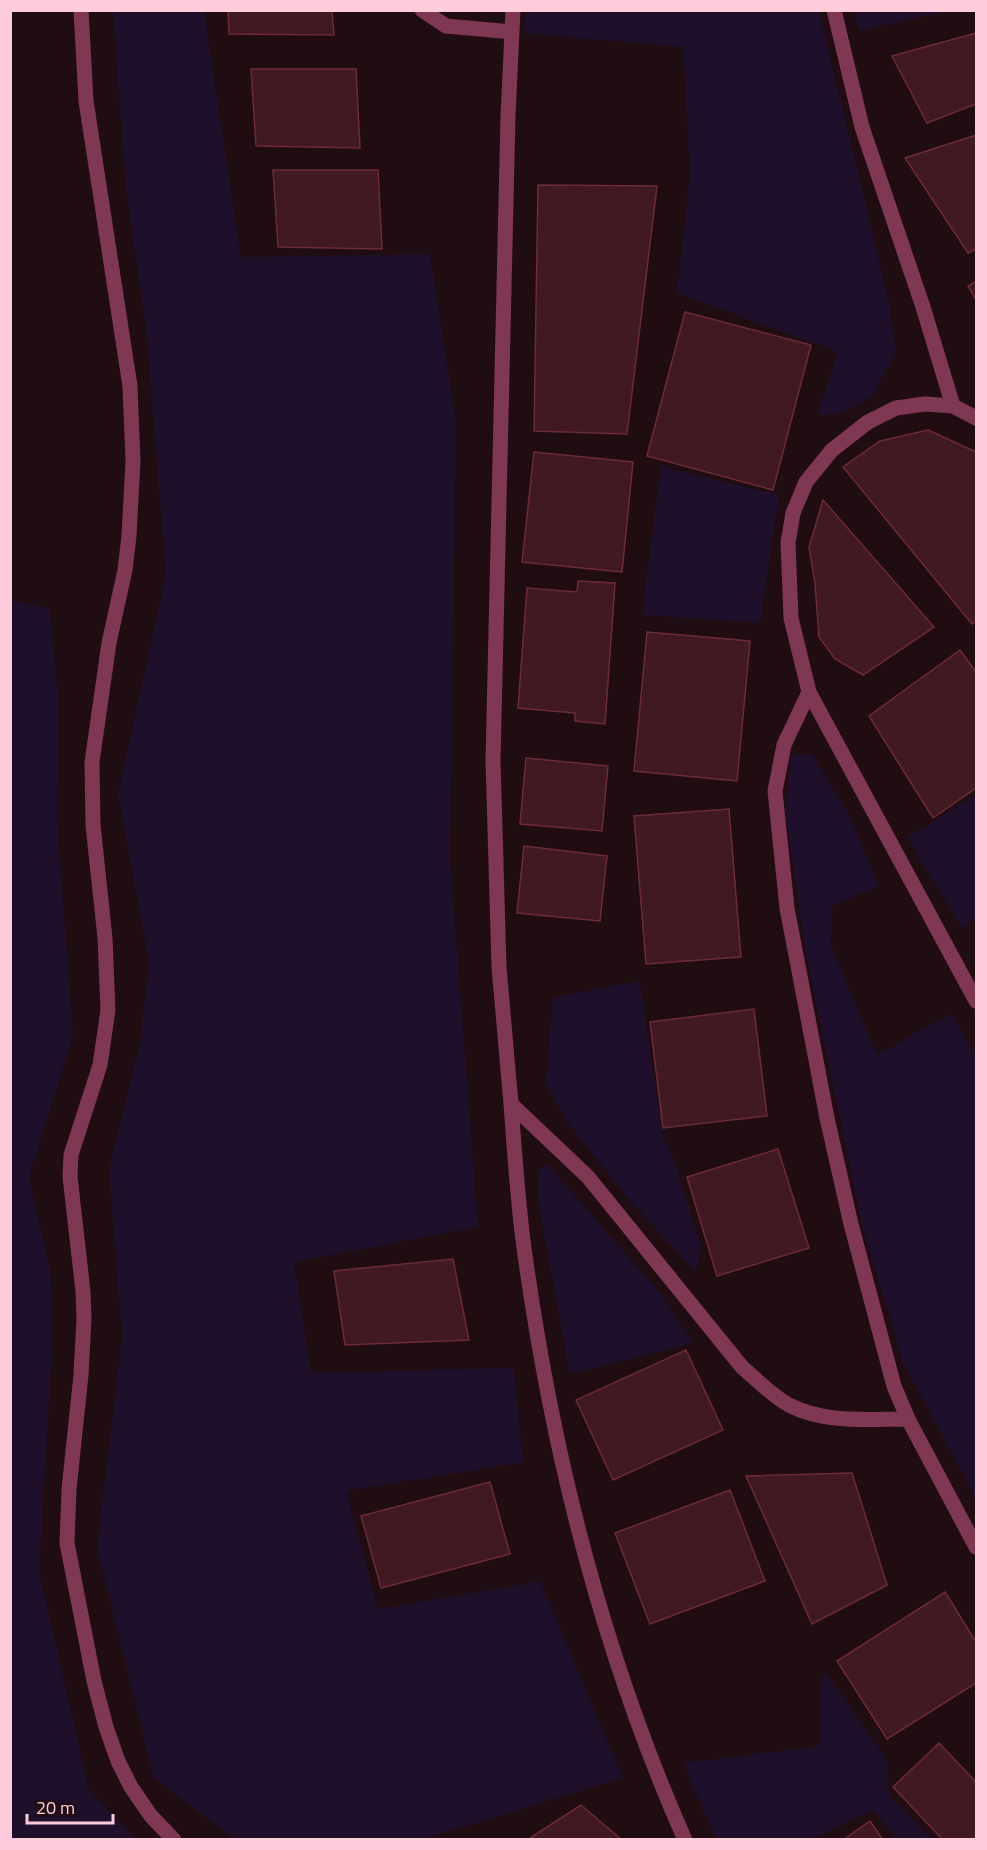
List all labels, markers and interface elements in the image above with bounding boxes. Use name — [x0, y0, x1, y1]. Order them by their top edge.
scale bar — [27, 1787, 112, 1825]
text: 20 m — [36, 1794, 75, 1821]

